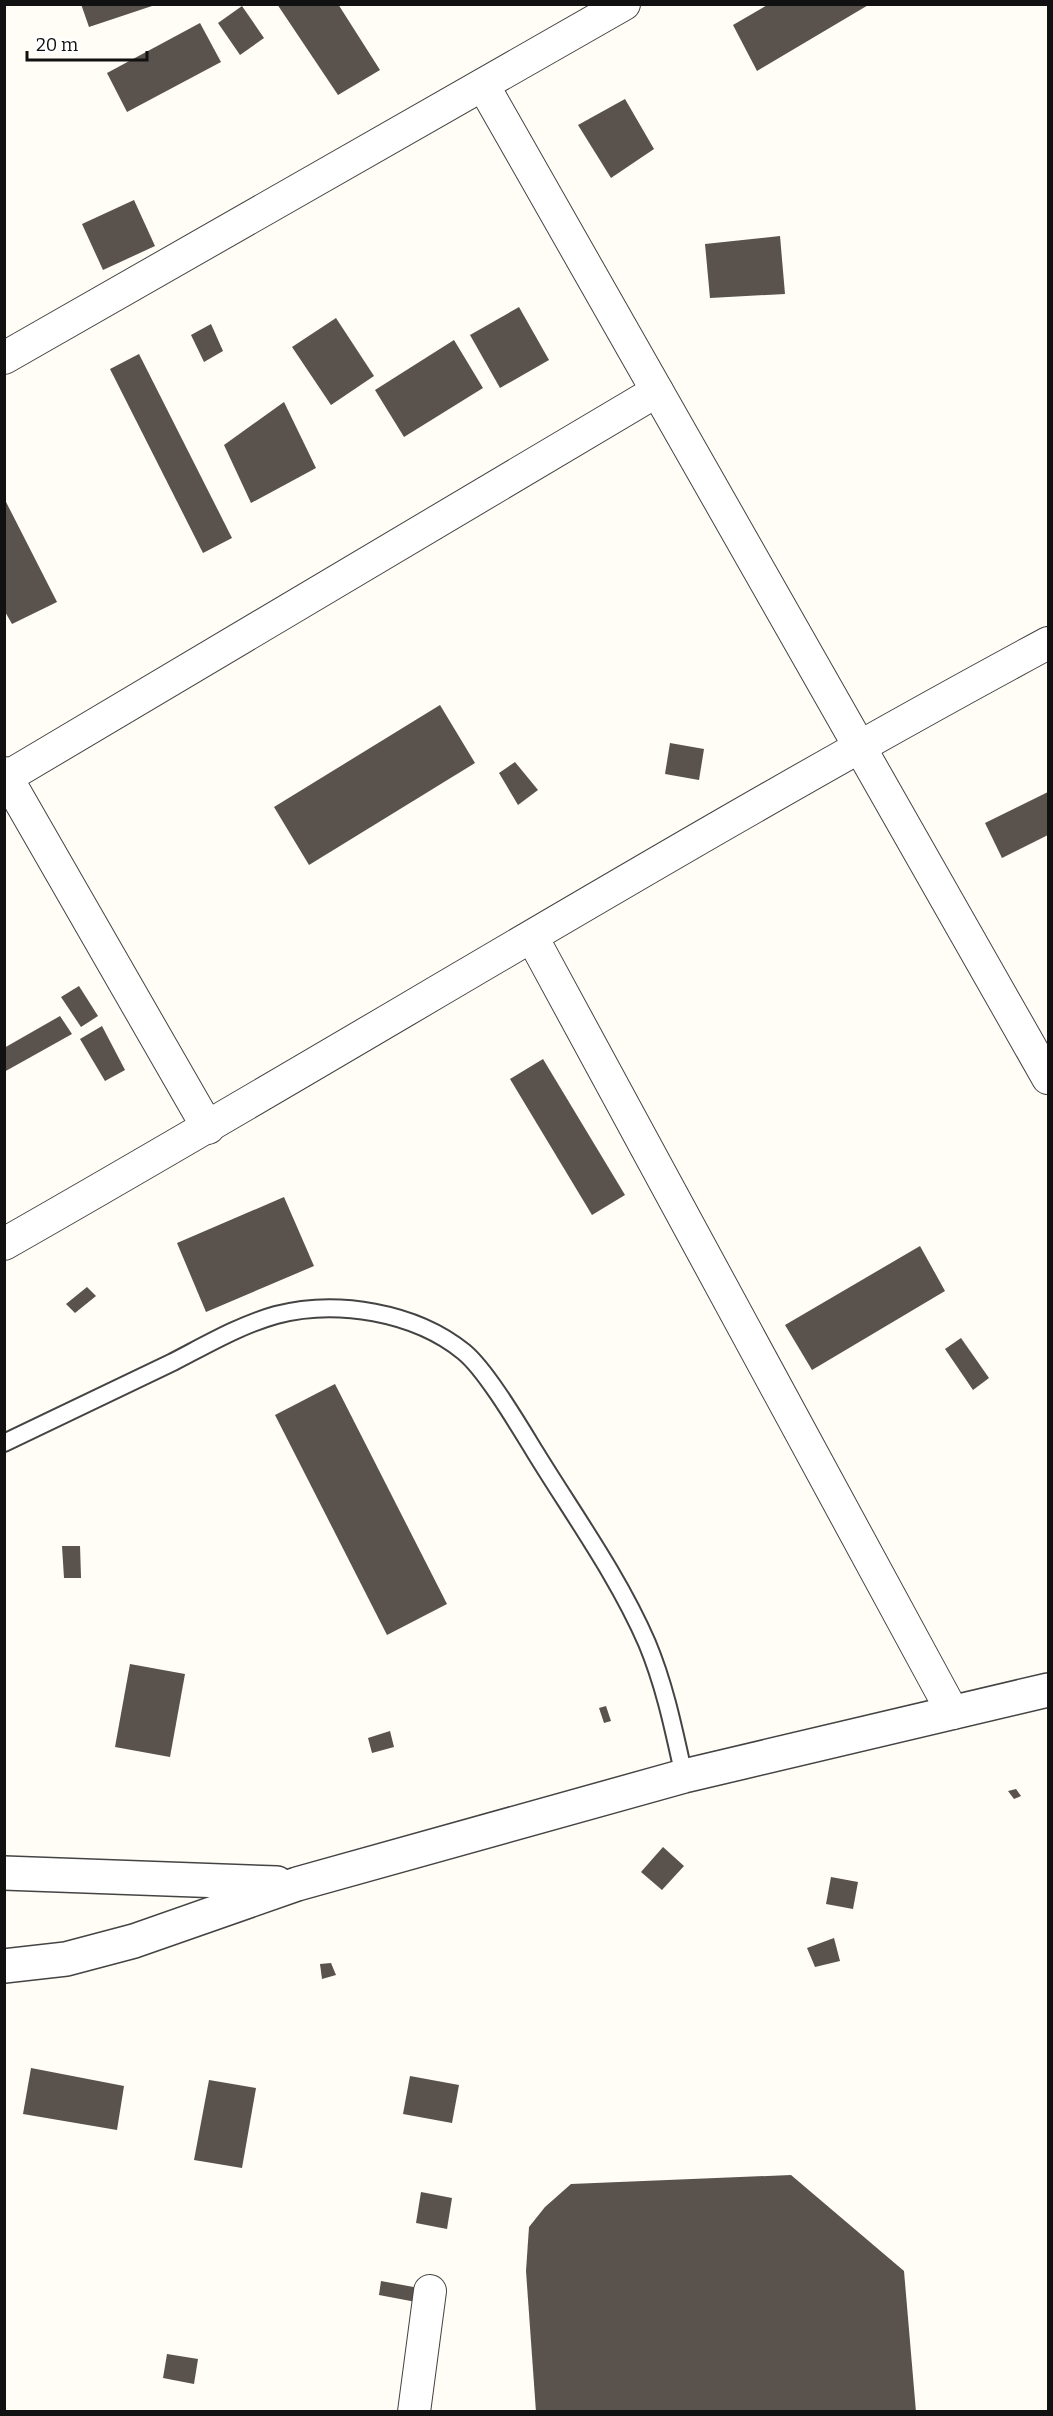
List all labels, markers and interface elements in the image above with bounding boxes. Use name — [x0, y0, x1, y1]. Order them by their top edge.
scale bar — [27, 24, 147, 62]
text: 20 m — [36, 34, 78, 56]

